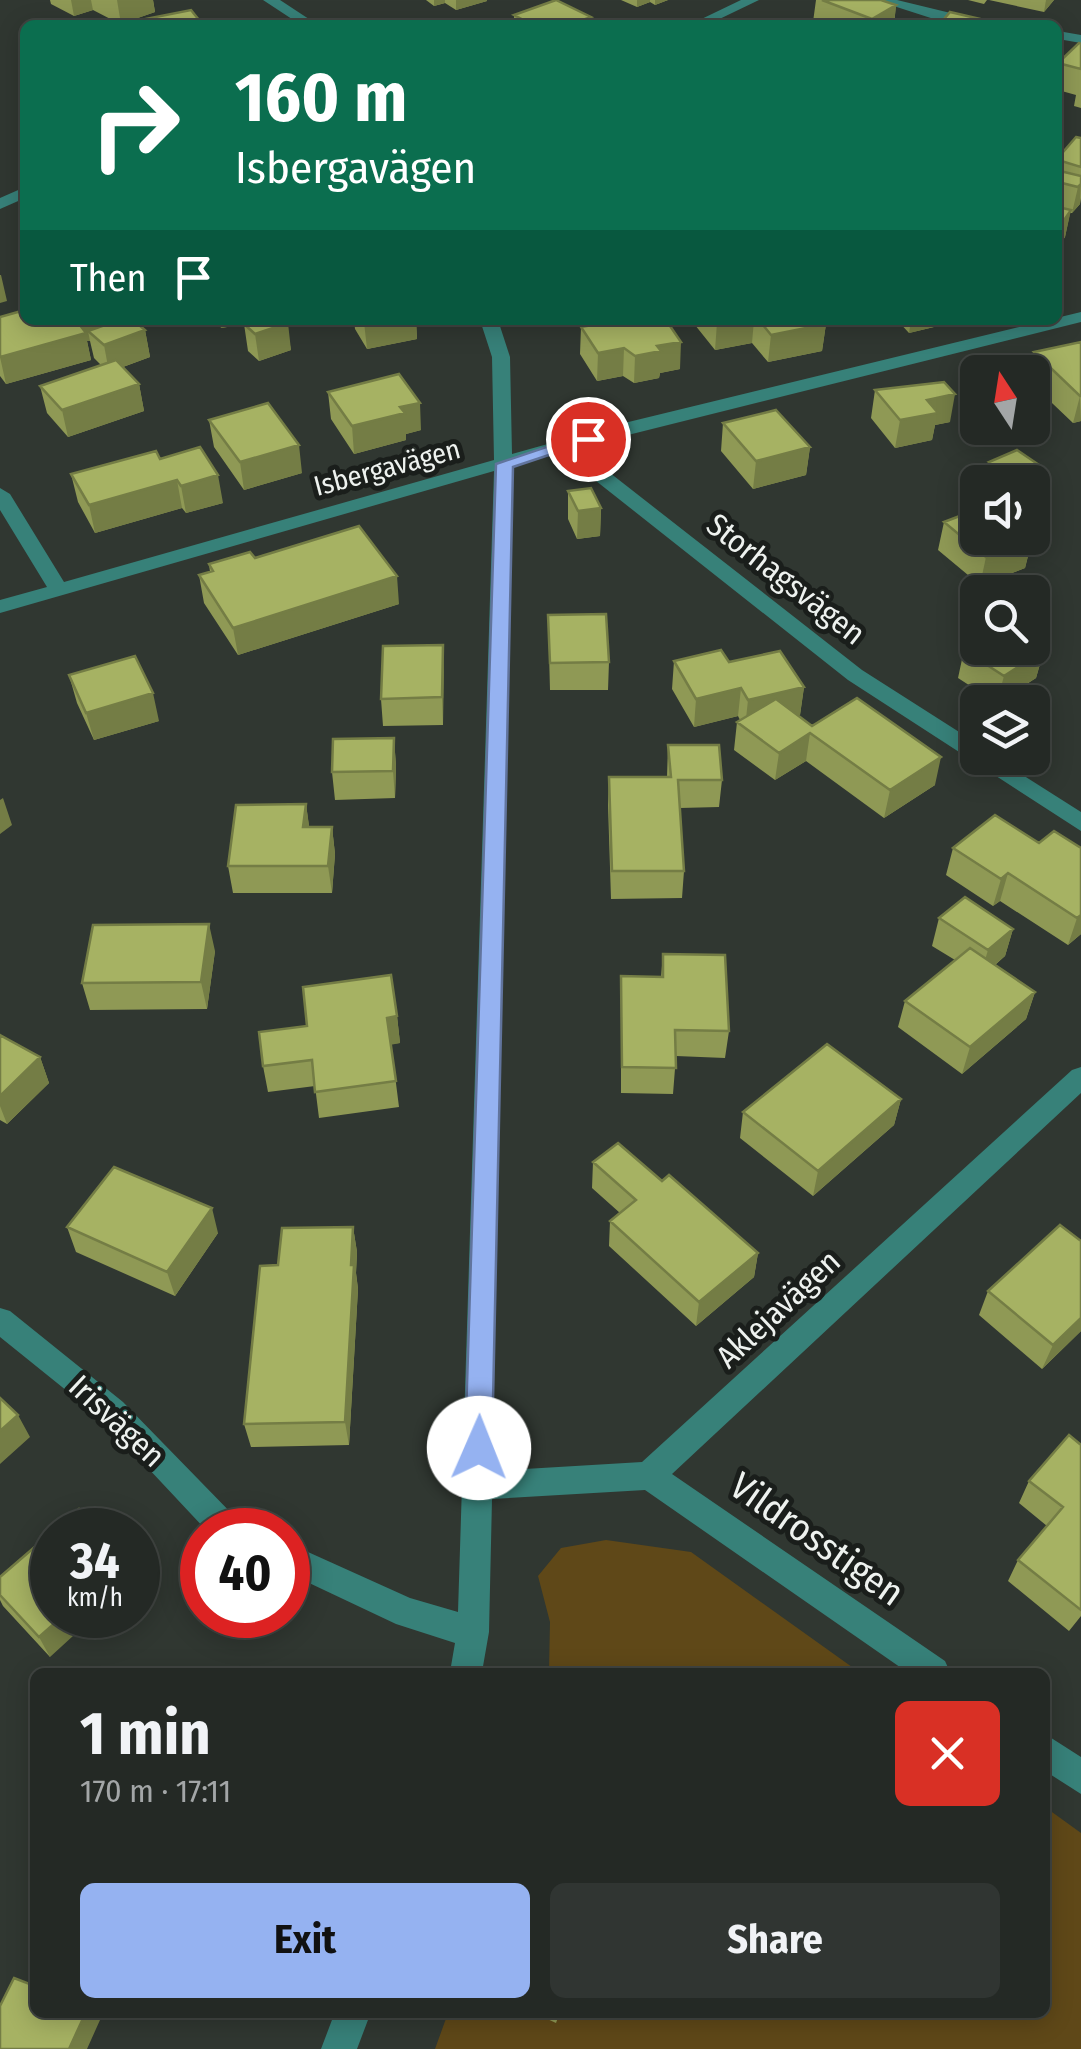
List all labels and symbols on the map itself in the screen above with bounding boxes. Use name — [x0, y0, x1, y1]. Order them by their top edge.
north arrow — [960, 355, 1050, 445]
pin — [546, 397, 631, 482]
street label: Isbergavägen — [310, 432, 464, 503]
street label: Storhagsvägen — [699, 505, 873, 653]
street label: Aklejavägen — [708, 1242, 848, 1376]
street label: Irisvägen — [61, 1367, 173, 1475]
position arrow — [427, 1396, 531, 1500]
street label: Vildrosstigen — [721, 1462, 913, 1616]
speed limit sign: 40 — [180, 1508, 310, 1638]

